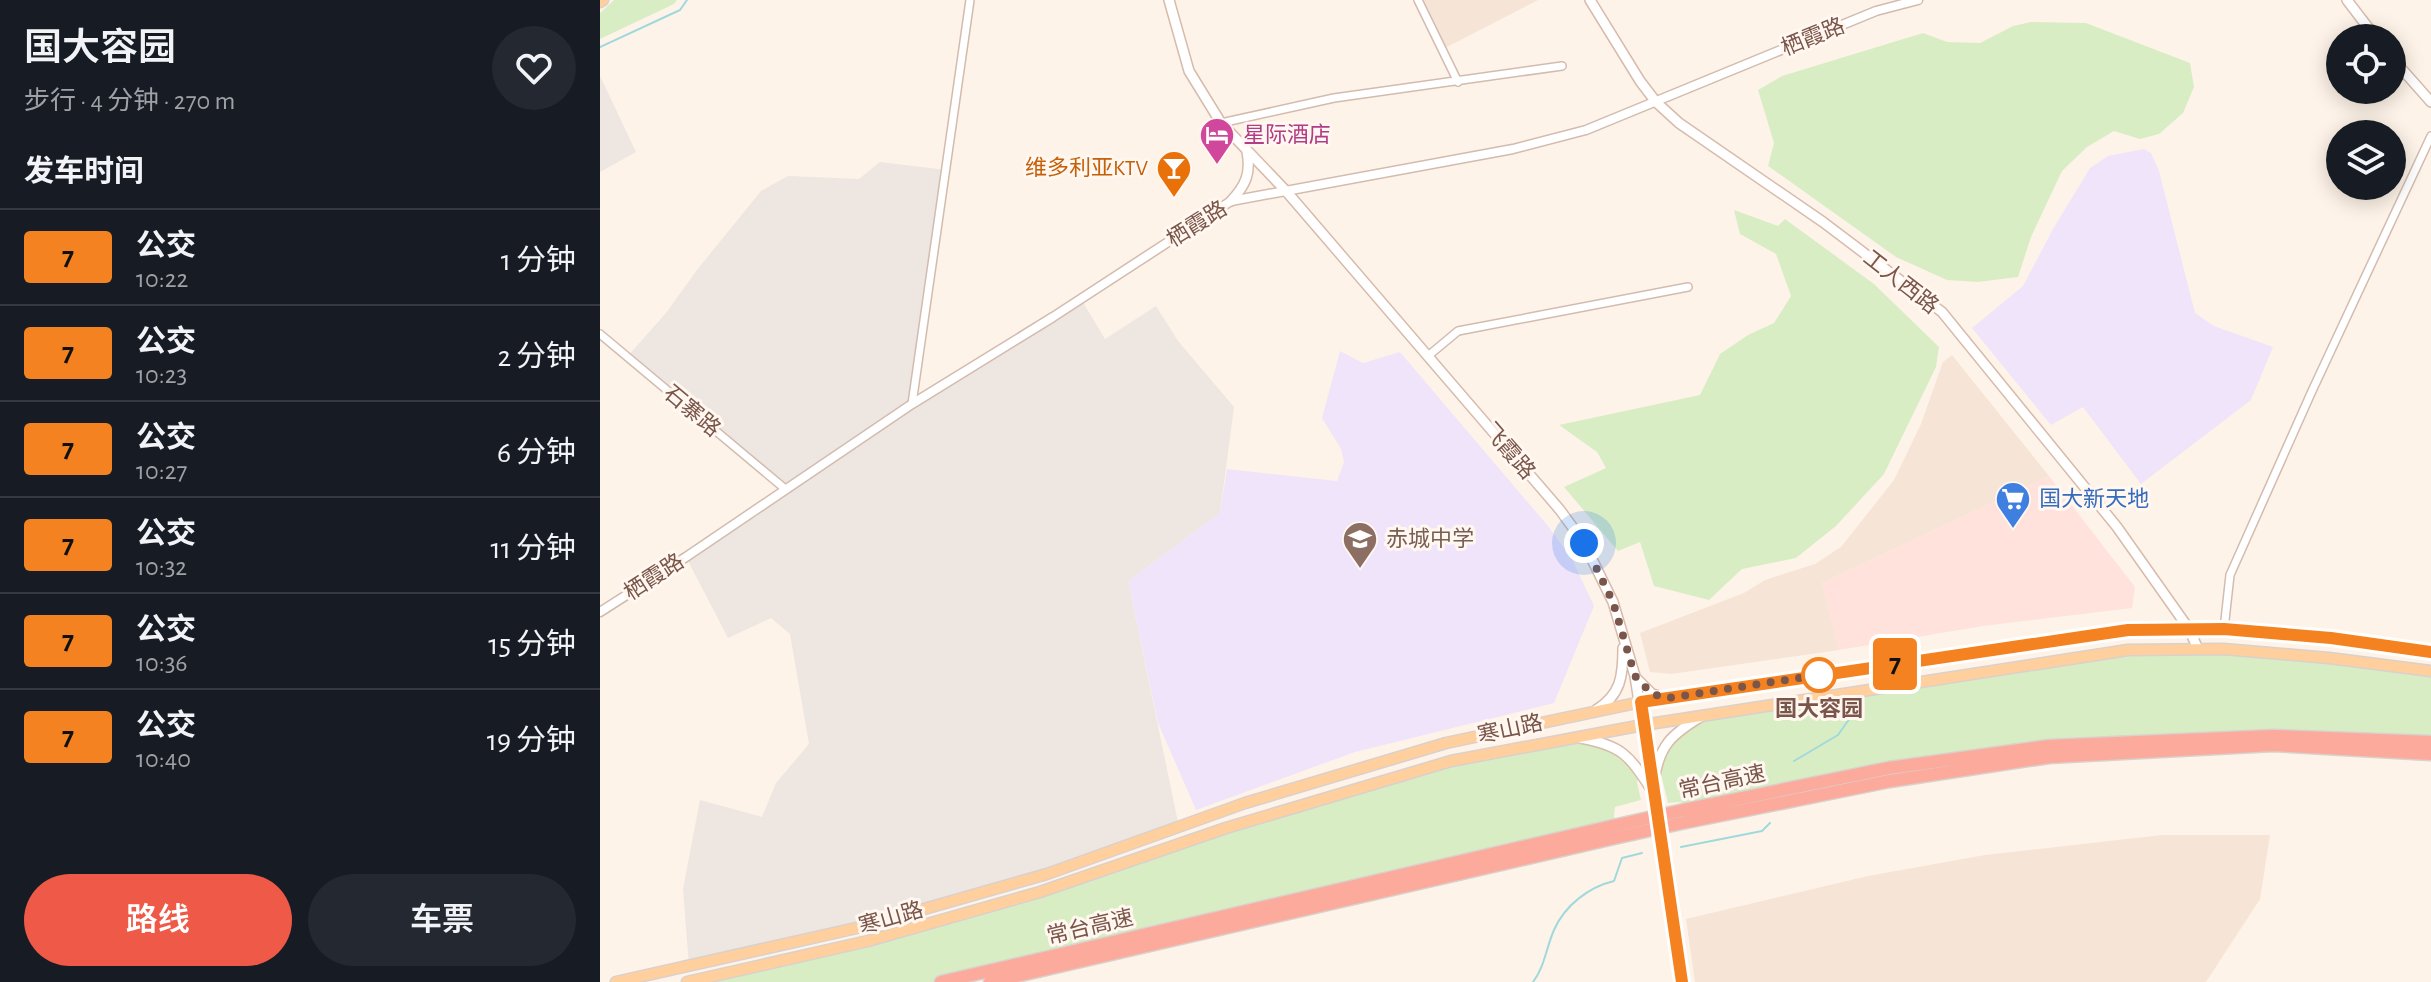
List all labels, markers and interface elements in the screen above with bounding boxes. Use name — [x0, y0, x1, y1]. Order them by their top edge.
street label: 栖霞路 — [1778, 14, 1848, 60]
map controls — [2326, 24, 2406, 200]
button: locate — [2326, 24, 2406, 104]
button: heart — [492, 26, 576, 110]
text: 国大容园 — [24, 30, 176, 68]
text: 步行 · 4 分钟 · 270 m — [24, 88, 235, 114]
hotel icon: 星际酒店 — [1198, 116, 1236, 166]
button: layers — [2326, 120, 2406, 200]
place label: 星际酒店 — [1243, 123, 1331, 146]
bar icon: 维多利亚KTV — [1155, 149, 1193, 199]
place label: 维多利亚KTV — [1025, 156, 1149, 179]
text: 发车时间 — [24, 157, 144, 187]
street label: 栖霞路 — [1163, 196, 1231, 251]
text: 公交 — [136, 231, 196, 261]
text: 7 — [62, 243, 74, 271]
street label: 工人西路 — [1860, 245, 1943, 318]
text: 1 分钟 — [501, 246, 576, 276]
text: 10:22 — [136, 266, 188, 292]
text: 公交 — [136, 327, 196, 357]
text: 7 — [62, 339, 74, 367]
text: 2 分钟 — [497, 342, 576, 372]
text: 10:23 — [136, 362, 187, 388]
street label: 石寨路 — [660, 381, 725, 441]
street label: 飞霞路 — [1479, 418, 1540, 483]
text: 公交 — [136, 423, 196, 453]
text: 7 — [62, 435, 74, 463]
text: 6 分钟 — [497, 438, 576, 468]
text: 10:27 — [136, 458, 187, 484]
supermarket icon: 国大新天地 — [1994, 480, 2032, 530]
place label: 国大新天地 — [2039, 487, 2149, 510]
text: 公交 — [136, 519, 196, 549]
school or university icon: 赤城中学 — [1341, 520, 1379, 570]
your location — [1564, 523, 1604, 563]
place label: 赤城中学 — [1386, 527, 1474, 550]
text: 7 — [62, 531, 74, 559]
text: 11 分钟 — [490, 534, 576, 564]
street label: 栖霞路 — [620, 549, 688, 604]
text: 10:32 — [136, 554, 187, 580]
text: 公交 — [136, 615, 196, 645]
text: 7 — [62, 627, 74, 655]
text: 15 分钟 — [488, 630, 576, 660]
line badge: 7 — [1869, 638, 1921, 690]
text: 10:36 — [136, 650, 188, 676]
text: 7 — [1889, 650, 1901, 678]
marker: 国大容园 — [1802, 658, 1836, 692]
place label: 国大容园 — [1775, 697, 1863, 720]
street label: 寒山路 — [1475, 710, 1545, 747]
text: 公交 — [136, 711, 196, 741]
text: 7 — [62, 723, 74, 751]
text: 19 分钟 — [487, 726, 576, 756]
text: 10:40 — [136, 746, 191, 772]
street label: 常台高速 — [1676, 761, 1767, 802]
button: 路线 — [24, 874, 292, 966]
button: 车票 — [308, 874, 576, 966]
street label: 寒山路 — [856, 897, 926, 938]
street label: 常台高速 — [1044, 905, 1135, 948]

